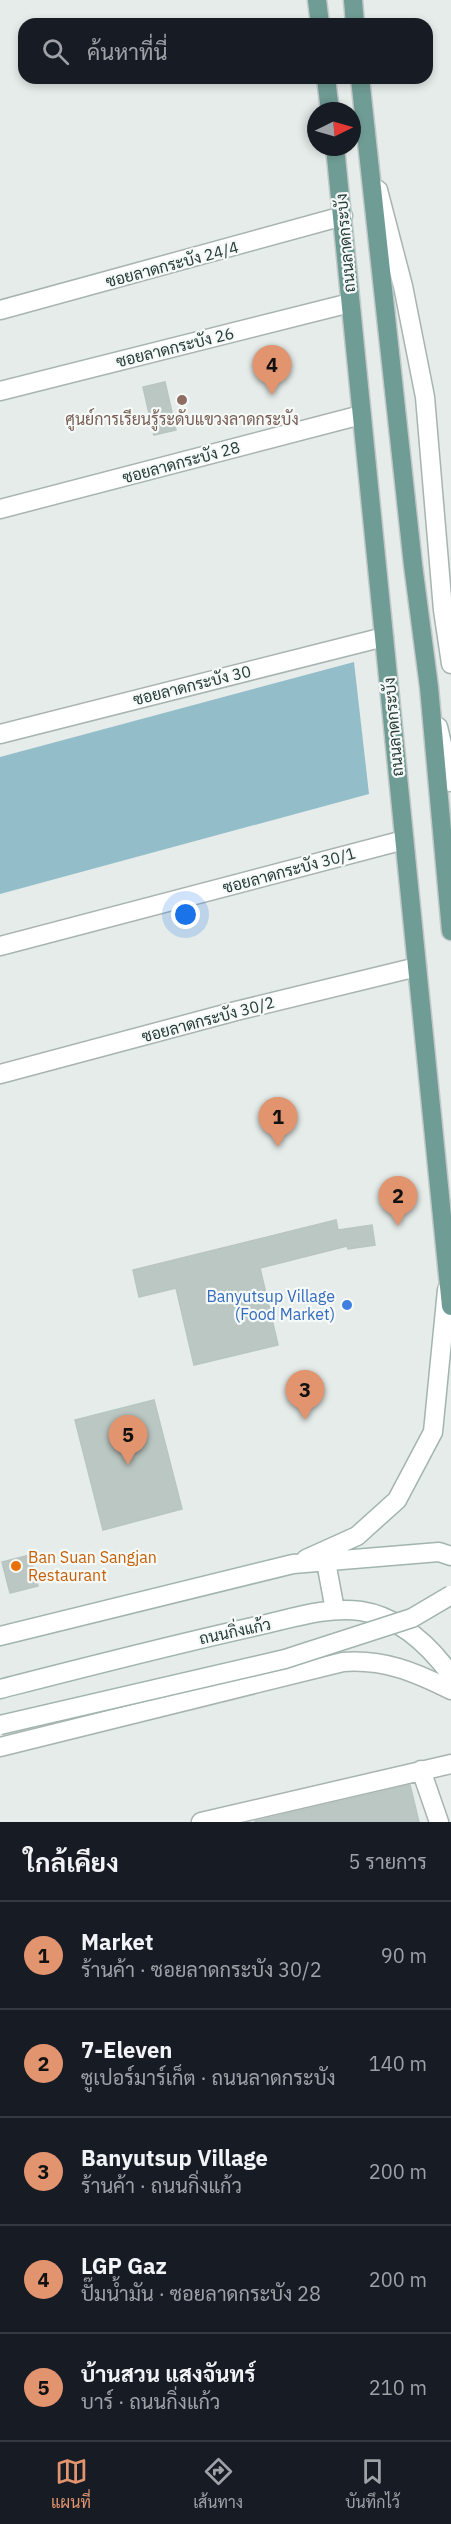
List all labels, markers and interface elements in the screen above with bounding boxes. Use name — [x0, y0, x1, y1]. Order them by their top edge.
search box — [18, 18, 433, 84]
icon: search — [39, 35, 72, 68]
text: ค้นหาที่นี่ — [87, 37, 167, 66]
north arrow — [307, 102, 361, 156]
street label: ถนนลาดกระบัง — [331, 193, 359, 293]
street label: ซอยลาดกระบัง 24/4 — [103, 237, 241, 291]
street label: ซอยลาดกระบัง 26 — [114, 323, 236, 371]
pin: 4 — [252, 346, 292, 395]
marker: ศูนย์การเรียนรู้ระดับแขวงลาดกระบัง — [175, 393, 189, 407]
place label: ศูนย์การเรียนรู้ระดับแขวงลาดกระบัง — [65, 407, 299, 431]
street label: ซอยลาดกระบัง 28 — [120, 437, 242, 487]
street label: ซอยลาดกระบัง 30 — [131, 661, 253, 709]
street label: ถนนลาดกระบัง — [379, 677, 407, 777]
street label: ซอยลาดกระบัง 30/1 — [220, 843, 358, 897]
your location — [171, 900, 200, 929]
street label: ซอยลาดกระบัง 30/2 — [139, 992, 277, 1046]
pin: 1 — [258, 1098, 298, 1147]
pin: 2 — [378, 1176, 418, 1226]
place label: Banyutsup Village (Food Market) — [206, 1286, 335, 1324]
marker: Banyutsup Village (Food Market) — [340, 1298, 354, 1312]
pin: 3 — [286, 1370, 324, 1420]
pin: 5 — [108, 1416, 148, 1465]
place label: Ban Suan Sangjan Restaurant — [28, 1547, 157, 1585]
marker: Ban Suan Sangjan Restaurant — [9, 1559, 23, 1573]
street label: ถนนกิ่งแก้ว — [197, 1610, 273, 1648]
text: ใกล้เคียง — [24, 1845, 119, 1879]
text: 5 รายการ — [349, 1848, 427, 1875]
text: Market — [81, 1927, 153, 1956]
text: 1 — [38, 1942, 50, 1969]
text: 90 m — [381, 1942, 427, 1969]
text: ร้านค้า · ซอยลาดกระบัง 30/2 — [81, 1956, 322, 1983]
text: 7-Eleven — [81, 2035, 172, 2064]
text: 2 — [38, 2050, 50, 2077]
text: 140 m — [369, 2050, 427, 2077]
text: ซูเปอร์มาร์เก็ต · ถนนลาดกระบัง — [81, 2064, 336, 2091]
text: Banyutsup Village — [81, 2143, 268, 2172]
text: 3 — [38, 2158, 50, 2185]
text: 200 m — [369, 2158, 427, 2185]
text: ร้านค้า · ถนนกิ่งแก้ว — [81, 2172, 242, 2199]
text: LGP Gaz — [81, 2251, 167, 2280]
text: 4 — [38, 2266, 50, 2293]
text: 200 m — [369, 2266, 427, 2293]
text: ปั๊มน้ำมัน · ซอยลาดกระบัง 28 — [81, 2280, 321, 2307]
text: บ้านสวน แสงจันทร์ — [81, 2359, 255, 2388]
text: 5 — [38, 2374, 50, 2401]
text: 210 m — [369, 2374, 427, 2401]
text: บาร์ · ถนนกิ่งแก้ว — [81, 2388, 220, 2415]
tab: แผนที่ — [51, 2455, 91, 2512]
tab: เส้นทาง — [193, 2455, 243, 2512]
tab: บันทึกไว้ — [345, 2455, 400, 2512]

